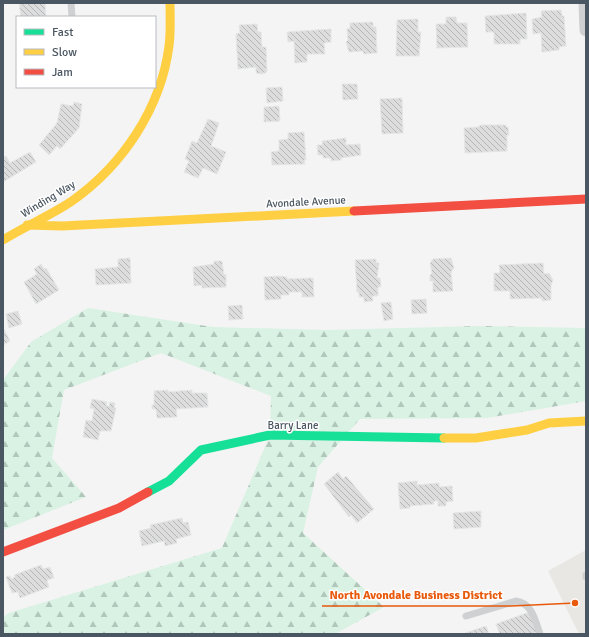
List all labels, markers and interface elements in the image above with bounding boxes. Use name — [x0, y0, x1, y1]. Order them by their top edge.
legend — [16, 16, 156, 88]
text: Fast — [52, 25, 73, 40]
text: Slow — [52, 45, 77, 60]
text: Jam — [52, 65, 73, 80]
street label: Winding Way — [19, 177, 78, 220]
street label: Avondale Avenue — [266, 193, 346, 211]
street label: Barry Lane — [268, 419, 318, 432]
callout: North Avondale Business District — [322, 582, 511, 606]
text: North Avondale Business District — [329, 588, 503, 603]

